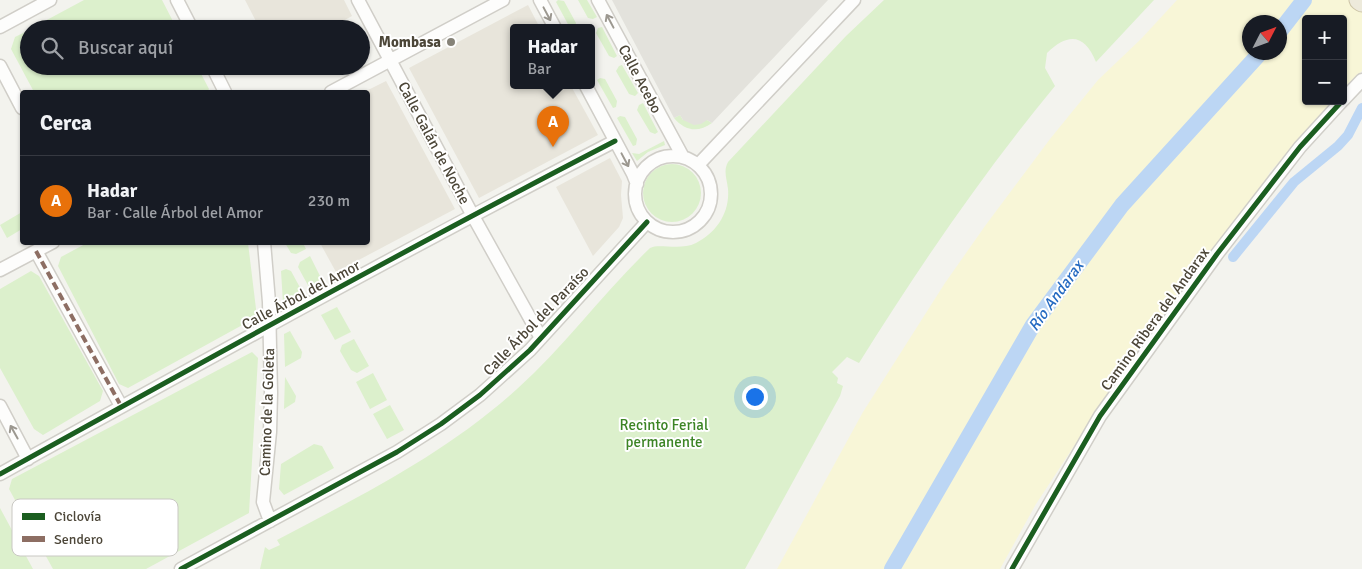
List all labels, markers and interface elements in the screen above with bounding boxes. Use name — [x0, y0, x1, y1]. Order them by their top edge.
one-way arrow — [543, 6, 552, 21]
one-way arrow — [605, 14, 615, 29]
north arrow — [1242, 15, 1287, 60]
map controls — [1302, 15, 1347, 105]
button: + — [1302, 15, 1347, 60]
search box — [20, 20, 370, 75]
popup — [510, 24, 595, 89]
place label: Mombasa — [378, 33, 441, 51]
icon: search — [38, 34, 66, 62]
text: Hadar — [527, 35, 578, 59]
text: Buscar aquí — [78, 36, 173, 60]
marker: Mombasa — [445, 36, 457, 48]
street label: Calle Acebo — [614, 42, 666, 117]
text: Bar — [527, 59, 551, 79]
button: − — [1302, 60, 1347, 105]
street label: Calle Galán de Noche — [394, 79, 474, 207]
pin: A — [537, 106, 569, 147]
text: Cerca — [40, 110, 92, 136]
one-way arrow — [620, 152, 630, 167]
text: Hadar — [87, 179, 137, 203]
text: A — [51, 191, 61, 211]
text: 230 m — [308, 191, 350, 211]
text: Bar · Calle Árbol del Amor — [87, 203, 263, 223]
street label: Camino Ribera del Andarax — [1097, 244, 1213, 394]
street label: Calle Árbol del Amor — [238, 255, 364, 334]
water label: Río Andarax — [1024, 256, 1089, 335]
street label: Calle Árbol del Paraíso — [479, 262, 593, 379]
street label: Camino de la Goleta — [256, 348, 278, 476]
your location — [742, 384, 768, 410]
park label: Recinto Ferial permanente — [620, 416, 708, 451]
one-way arrow — [9, 425, 19, 440]
legend — [12, 499, 178, 556]
text: Ciclovía — [54, 508, 101, 525]
text: Sendero — [54, 531, 103, 548]

